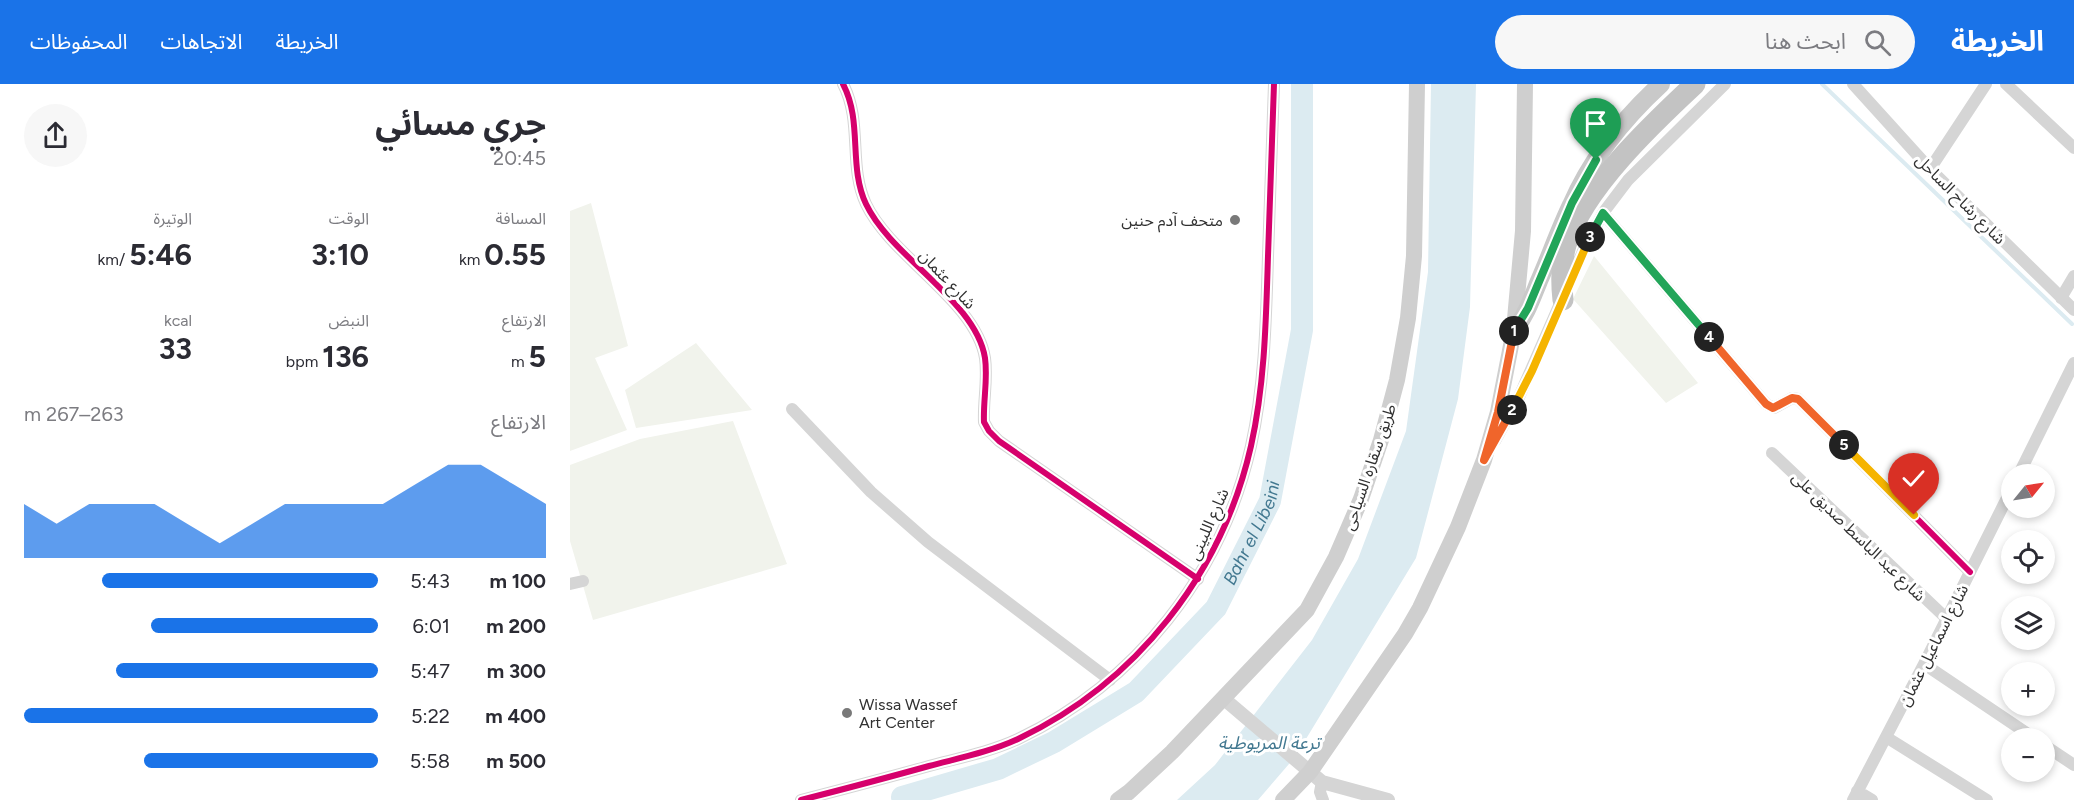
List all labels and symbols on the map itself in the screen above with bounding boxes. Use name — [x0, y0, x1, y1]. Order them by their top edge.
pin — [1570, 98, 1621, 160]
street label: شارع رشاح الساحل — [1910, 150, 2010, 250]
place label: متحف آدم حنين — [1121, 211, 1223, 233]
marker: متحف آدم حنين — [1228, 213, 1242, 227]
pin: 3 — [1575, 222, 1605, 252]
street label: شارع عثمان — [913, 246, 980, 315]
pin: 1 — [1499, 316, 1529, 346]
pin: 4 — [1694, 322, 1724, 352]
pin: 2 — [1497, 395, 1527, 425]
street label: طريق سقاره السياحى — [1339, 401, 1401, 533]
pin: 5 — [1829, 430, 1859, 460]
pin — [1888, 453, 1939, 515]
north arrow — [2001, 464, 2055, 518]
street label: شارع عبد الباسط صديق على — [1786, 468, 1929, 607]
water label: Bahr el Libeini — [1218, 478, 1285, 589]
street label: شارع اللبينى — [1184, 485, 1235, 564]
street label: شارع اسماعيل عثمان — [1895, 581, 1975, 711]
place label: Wissa Wassef Art Center — [859, 695, 958, 732]
marker: Wissa Wassef Art Center — [840, 706, 854, 720]
water label: ترعة المريوطية — [1218, 732, 1323, 754]

